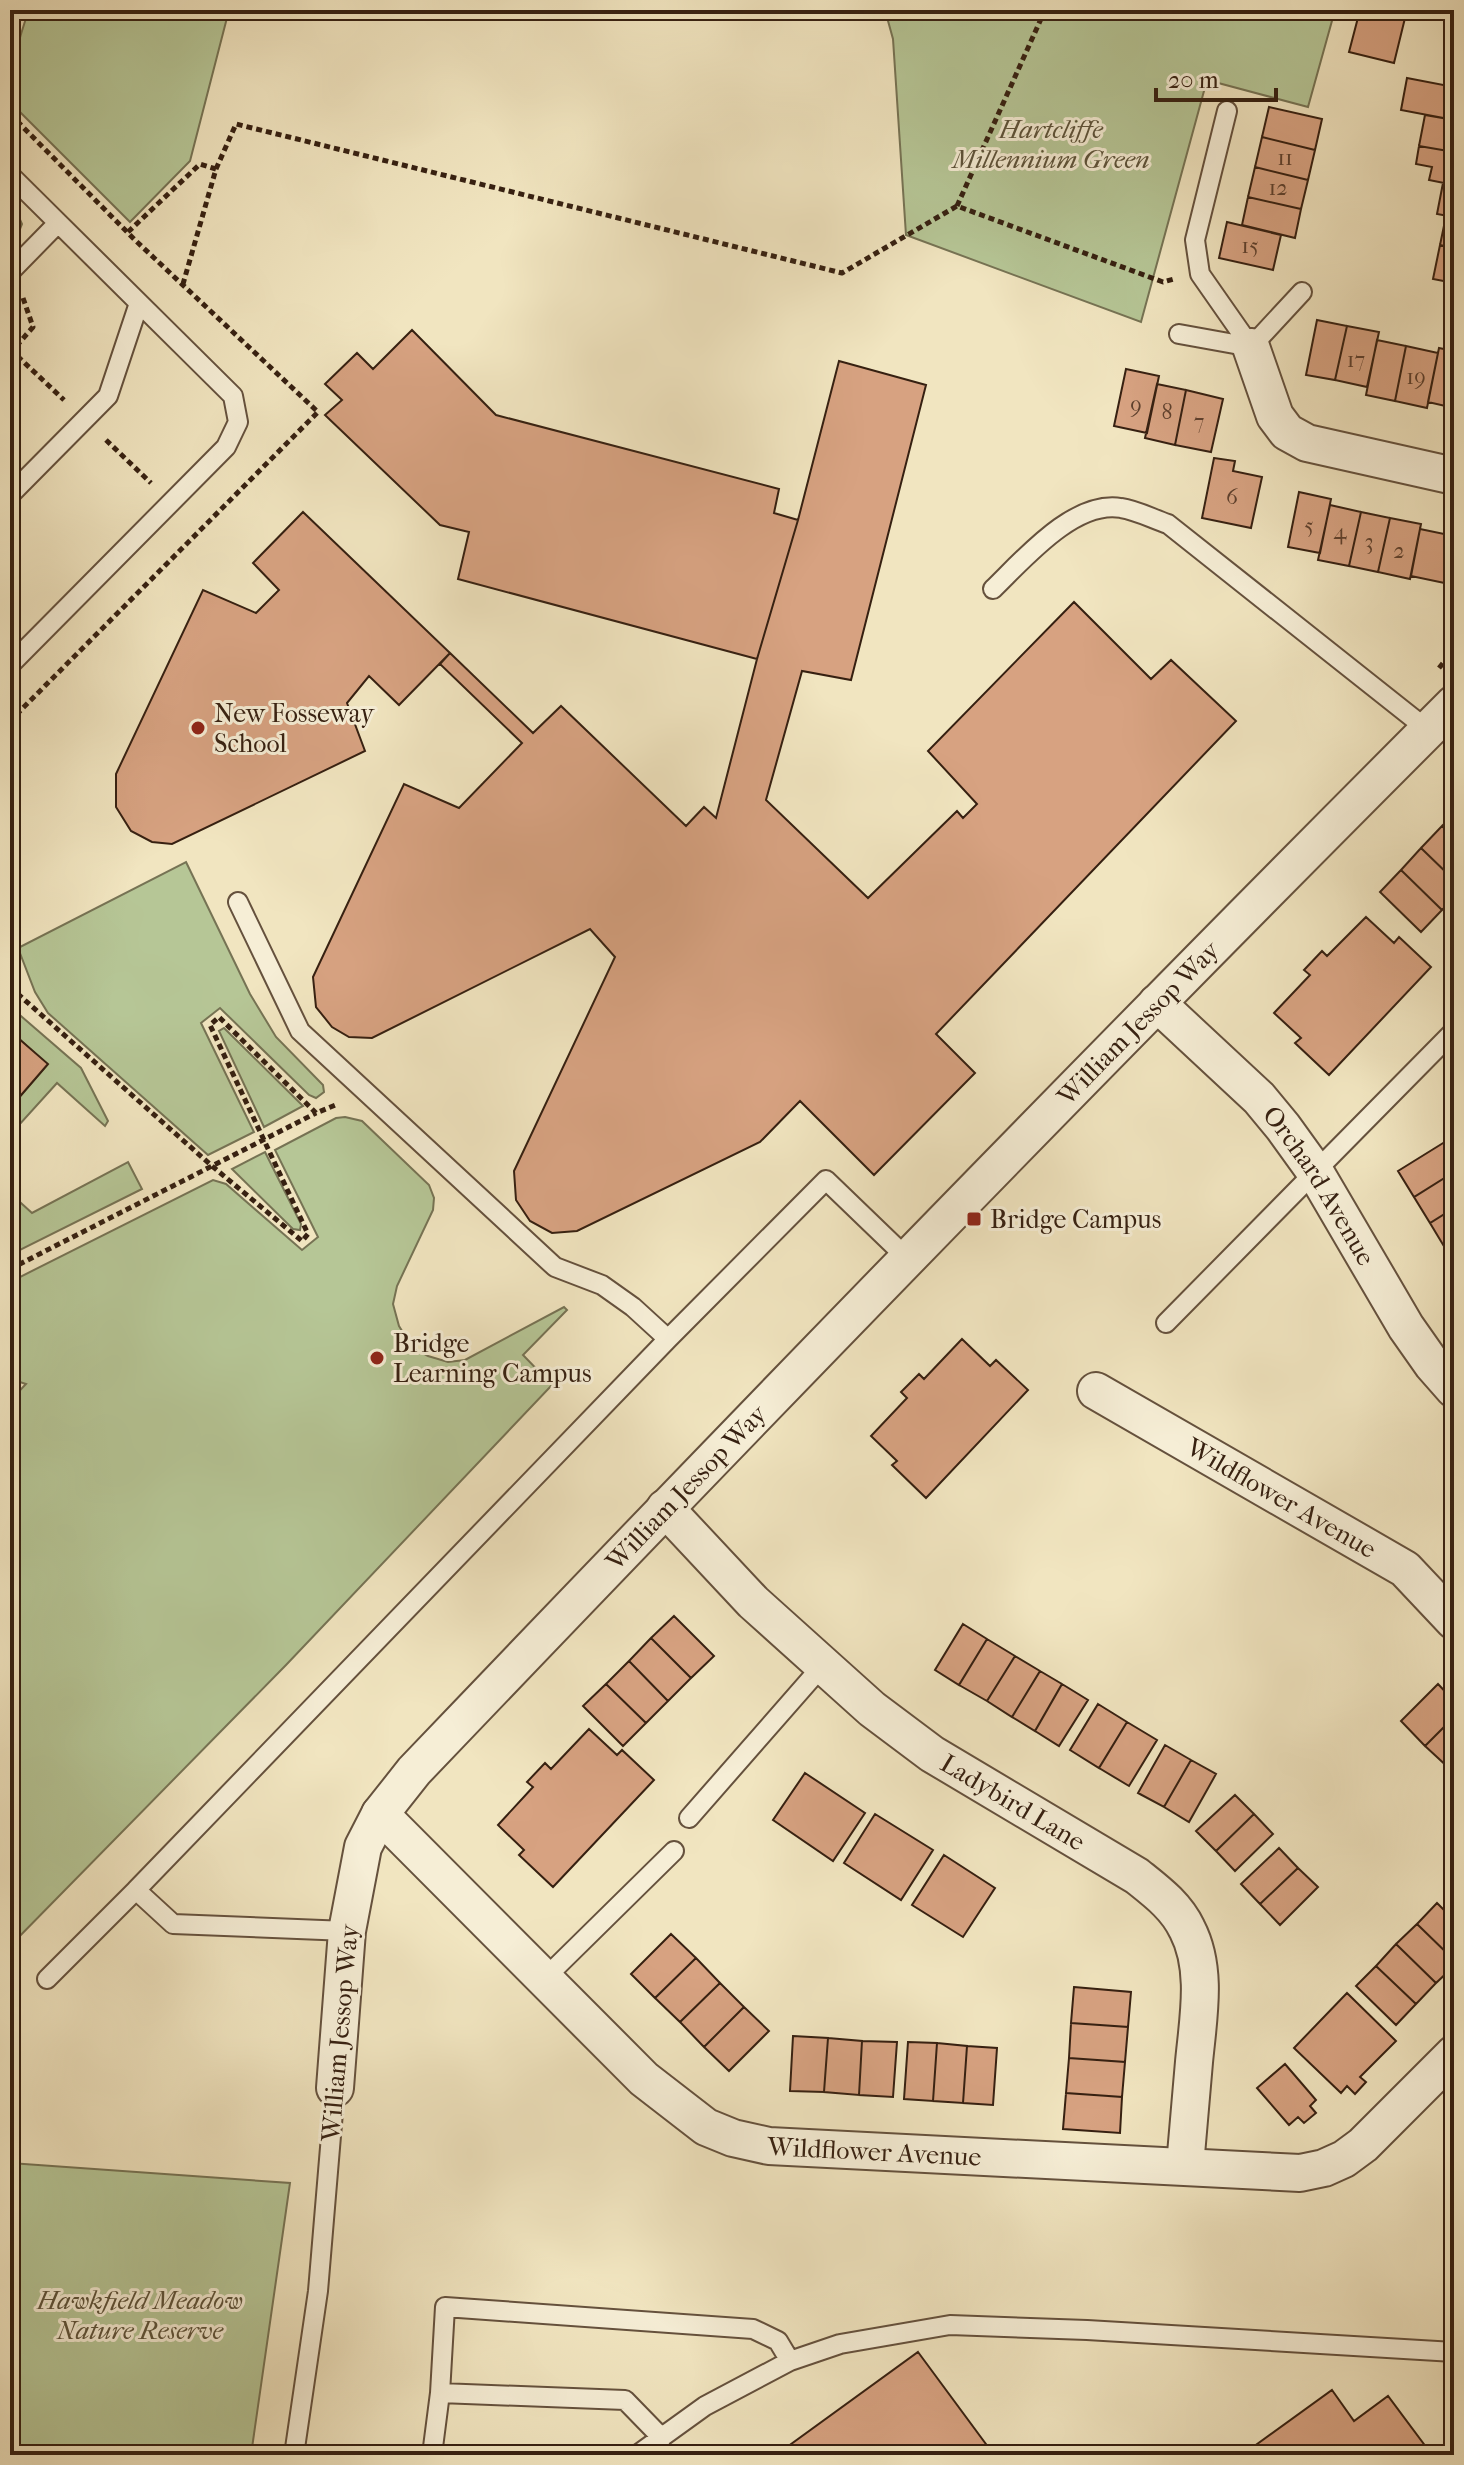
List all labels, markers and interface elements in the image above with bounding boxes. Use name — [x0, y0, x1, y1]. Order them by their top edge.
scale bar — [1156, 52, 1276, 102]
text: 20 m — [1168, 66, 1219, 94]
park label: Hartcliffe Millennium Green — [950, 114, 1150, 175]
house number: 11 — [1277, 145, 1293, 171]
house number: 12 — [1268, 175, 1288, 201]
house number: 15 — [1241, 233, 1259, 259]
house number: 17 — [1347, 347, 1365, 373]
house number: 19 — [1406, 364, 1426, 390]
house number: 9 — [1130, 392, 1142, 418]
house number: 8 — [1161, 399, 1173, 425]
house number: 7 — [1194, 409, 1204, 435]
house number: 6 — [1226, 484, 1238, 510]
house number: 5 — [1304, 513, 1314, 539]
house number: 4 — [1334, 519, 1348, 545]
house number: 3 — [1364, 529, 1374, 555]
house number: 2 — [1393, 538, 1405, 564]
place label: New Fosseway School — [214, 698, 375, 759]
marker: New Fosseway School — [189, 719, 207, 737]
street label: William Jessop Way — [1050, 934, 1226, 1112]
street label: Orchard Avenue — [1256, 1099, 1382, 1271]
place label: Bridge Campus — [990, 1204, 1161, 1235]
marker: Bridge Campus — [965, 1210, 983, 1228]
place label: Bridge Learning Campus — [393, 1328, 592, 1389]
marker: Bridge Learning Campus — [368, 1349, 386, 1367]
street label: William Jessop Way — [599, 1397, 774, 1577]
street label: Wildflower Avenue — [1180, 1430, 1382, 1565]
street label: Ladybird Lane — [935, 1747, 1091, 1857]
street label: William Jessop Way — [315, 1922, 365, 2144]
street label: Wildflower Avenue — [766, 2130, 982, 2172]
park label: Hawkfield Meadow Nature Reserve — [36, 2285, 243, 2346]

